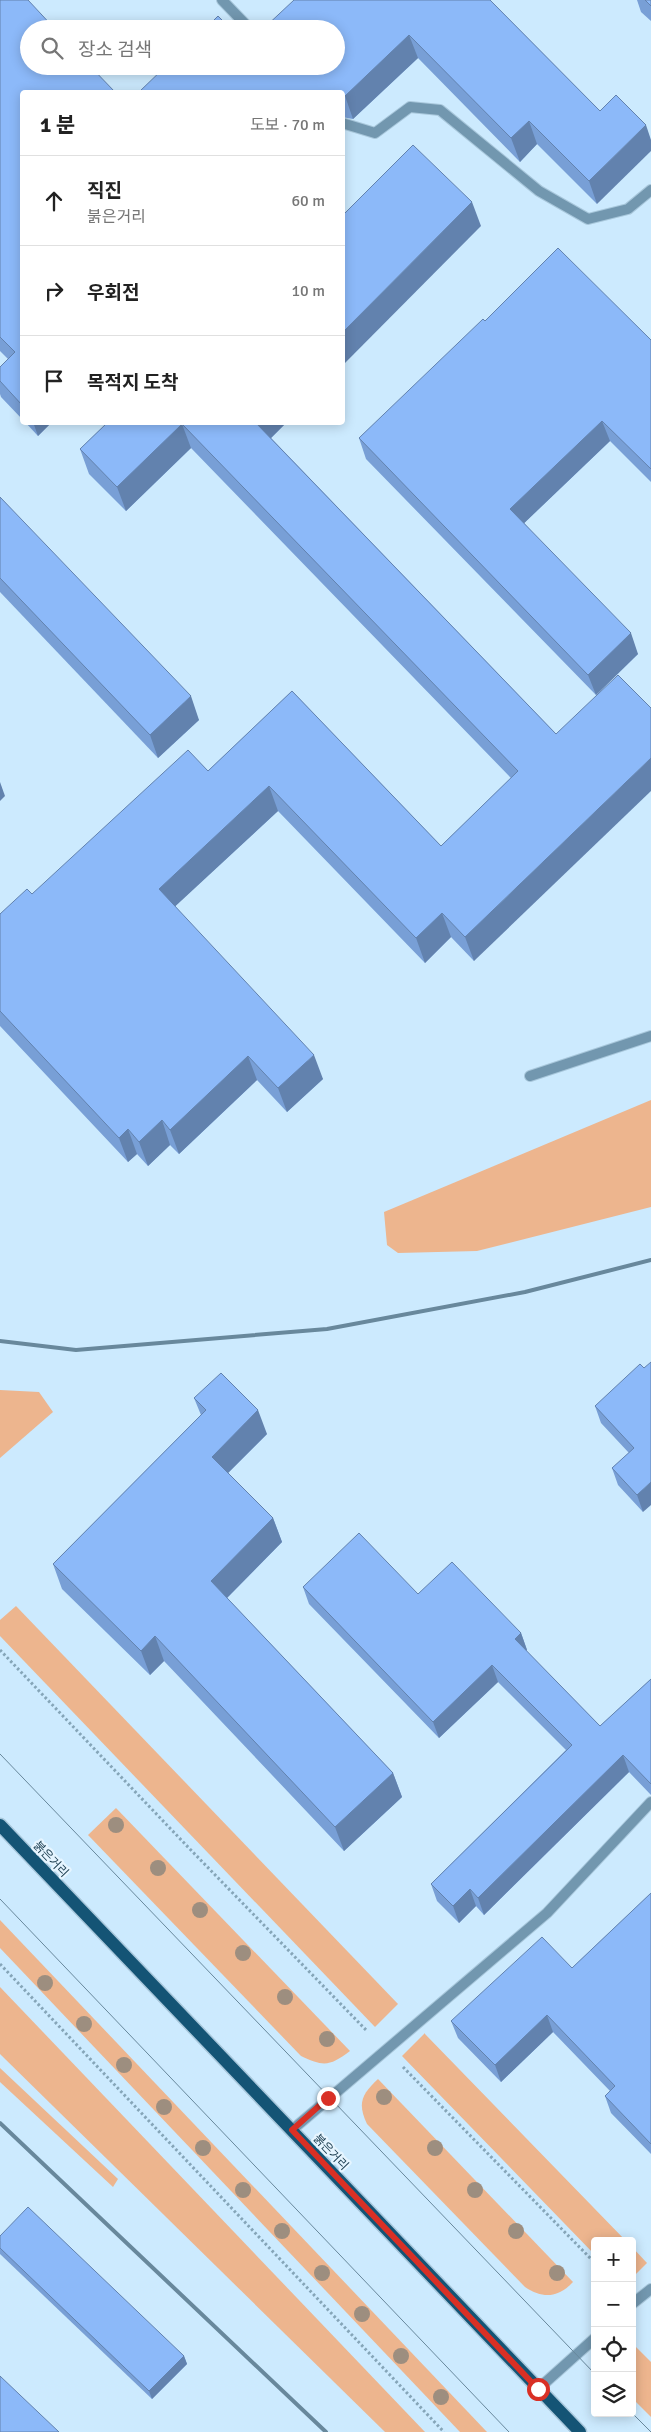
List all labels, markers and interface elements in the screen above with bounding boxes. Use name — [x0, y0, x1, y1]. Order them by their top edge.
search box — [20, 20, 345, 75]
icon: search — [38, 34, 66, 62]
text: 장소 검색 — [78, 38, 152, 62]
text: 1 분 — [40, 112, 75, 138]
text: 도보 · 70 m — [250, 115, 325, 135]
text: 직진 — [87, 179, 122, 203]
icon: ahead — [40, 187, 68, 215]
text: 60 m — [291, 191, 325, 211]
text: 붉은거리 — [87, 207, 146, 227]
icon: right — [40, 277, 68, 305]
text: 우회전 — [87, 281, 139, 305]
text: 10 m — [291, 281, 325, 301]
icon: arrive — [40, 367, 68, 395]
text: 목적지 도착 — [87, 371, 179, 395]
street label: 붉은거리 — [30, 1838, 71, 1880]
route end — [317, 2087, 340, 2110]
street label: 붉은거리 — [310, 2131, 351, 2173]
map controls — [591, 2237, 636, 2417]
button: + — [591, 2237, 636, 2282]
button: − — [591, 2282, 636, 2327]
button: locate — [591, 2327, 636, 2372]
button: layers — [591, 2372, 636, 2417]
route start — [527, 2378, 550, 2401]

